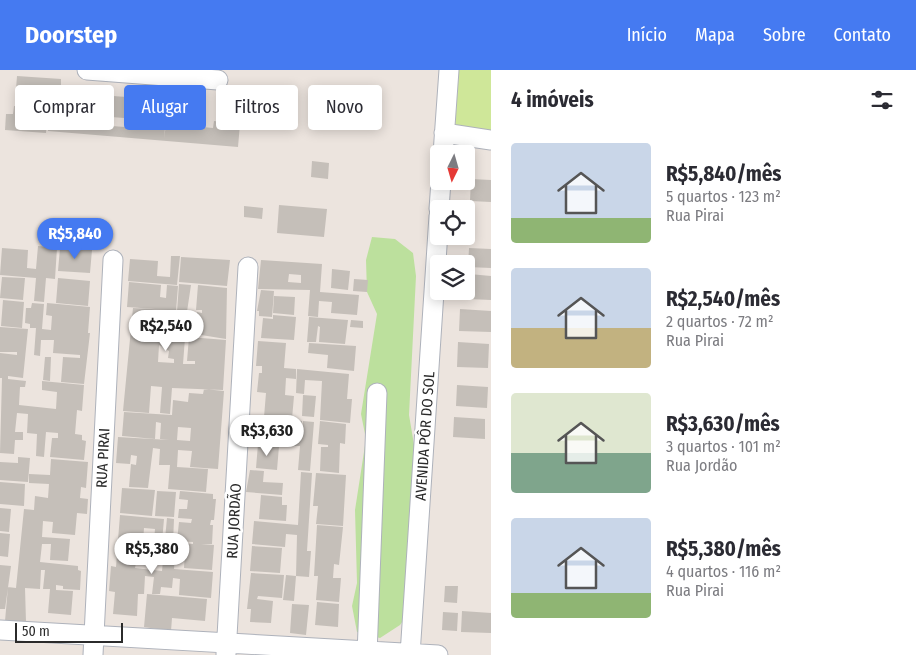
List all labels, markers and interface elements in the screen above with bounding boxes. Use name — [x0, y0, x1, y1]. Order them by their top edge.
text: Doorstep — [25, 21, 117, 49]
text: Início — [627, 24, 667, 46]
text: Mapa — [695, 24, 735, 46]
text: Sobre — [763, 24, 806, 46]
text: Contato — [834, 24, 891, 46]
chip: Comprar — [15, 85, 114, 130]
chip: Alugar — [124, 85, 206, 130]
chip: Filtros — [216, 85, 298, 130]
chip: Novo — [308, 85, 382, 130]
icon: filters — [868, 86, 896, 114]
text: 4 imóveis — [511, 87, 594, 113]
north arrow — [430, 145, 475, 190]
map controls — [430, 145, 475, 300]
text: R$5,840/mês — [666, 161, 782, 187]
icon: home — [551, 163, 611, 223]
text: 5 quartos · 123 m² — [666, 187, 781, 206]
button: locate — [430, 200, 475, 245]
text: Rua Pirai — [666, 206, 724, 225]
pin: R$5,840 — [29, 218, 121, 260]
text: R$5,840 — [48, 224, 102, 243]
button: layers — [430, 255, 475, 300]
text: R$2,540/mês — [666, 286, 780, 312]
icon: home — [551, 288, 611, 348]
pin: R$2,540 — [120, 310, 212, 352]
text: 2 quartos · 72 m² — [666, 312, 773, 331]
text: R$2,540 — [140, 316, 192, 335]
text: Rua Pirai — [666, 331, 724, 350]
street label: AVENIDA PÔR DO SOL — [412, 370, 439, 501]
text: R$3,630/mês — [666, 411, 780, 437]
icon: home — [551, 413, 611, 473]
pin: R$3,630 — [221, 414, 313, 457]
text: R$3,630 — [241, 421, 293, 440]
street label: RUA PIRAI — [92, 428, 114, 488]
text: 3 quartos · 101 m² — [666, 437, 781, 456]
text: Rua Jordão — [666, 456, 737, 475]
street label: RUA JORDÃO — [223, 483, 245, 559]
pin: R$5,380 — [106, 532, 198, 575]
text: R$5,380/mês — [666, 536, 781, 562]
icon: home — [551, 538, 611, 598]
text: R$5,380 — [125, 539, 179, 558]
text: 4 quartos · 116 m² — [666, 562, 781, 581]
text: Rua Pirai — [666, 581, 724, 600]
scale bar — [15, 620, 122, 643]
text: 50 m — [22, 623, 50, 640]

